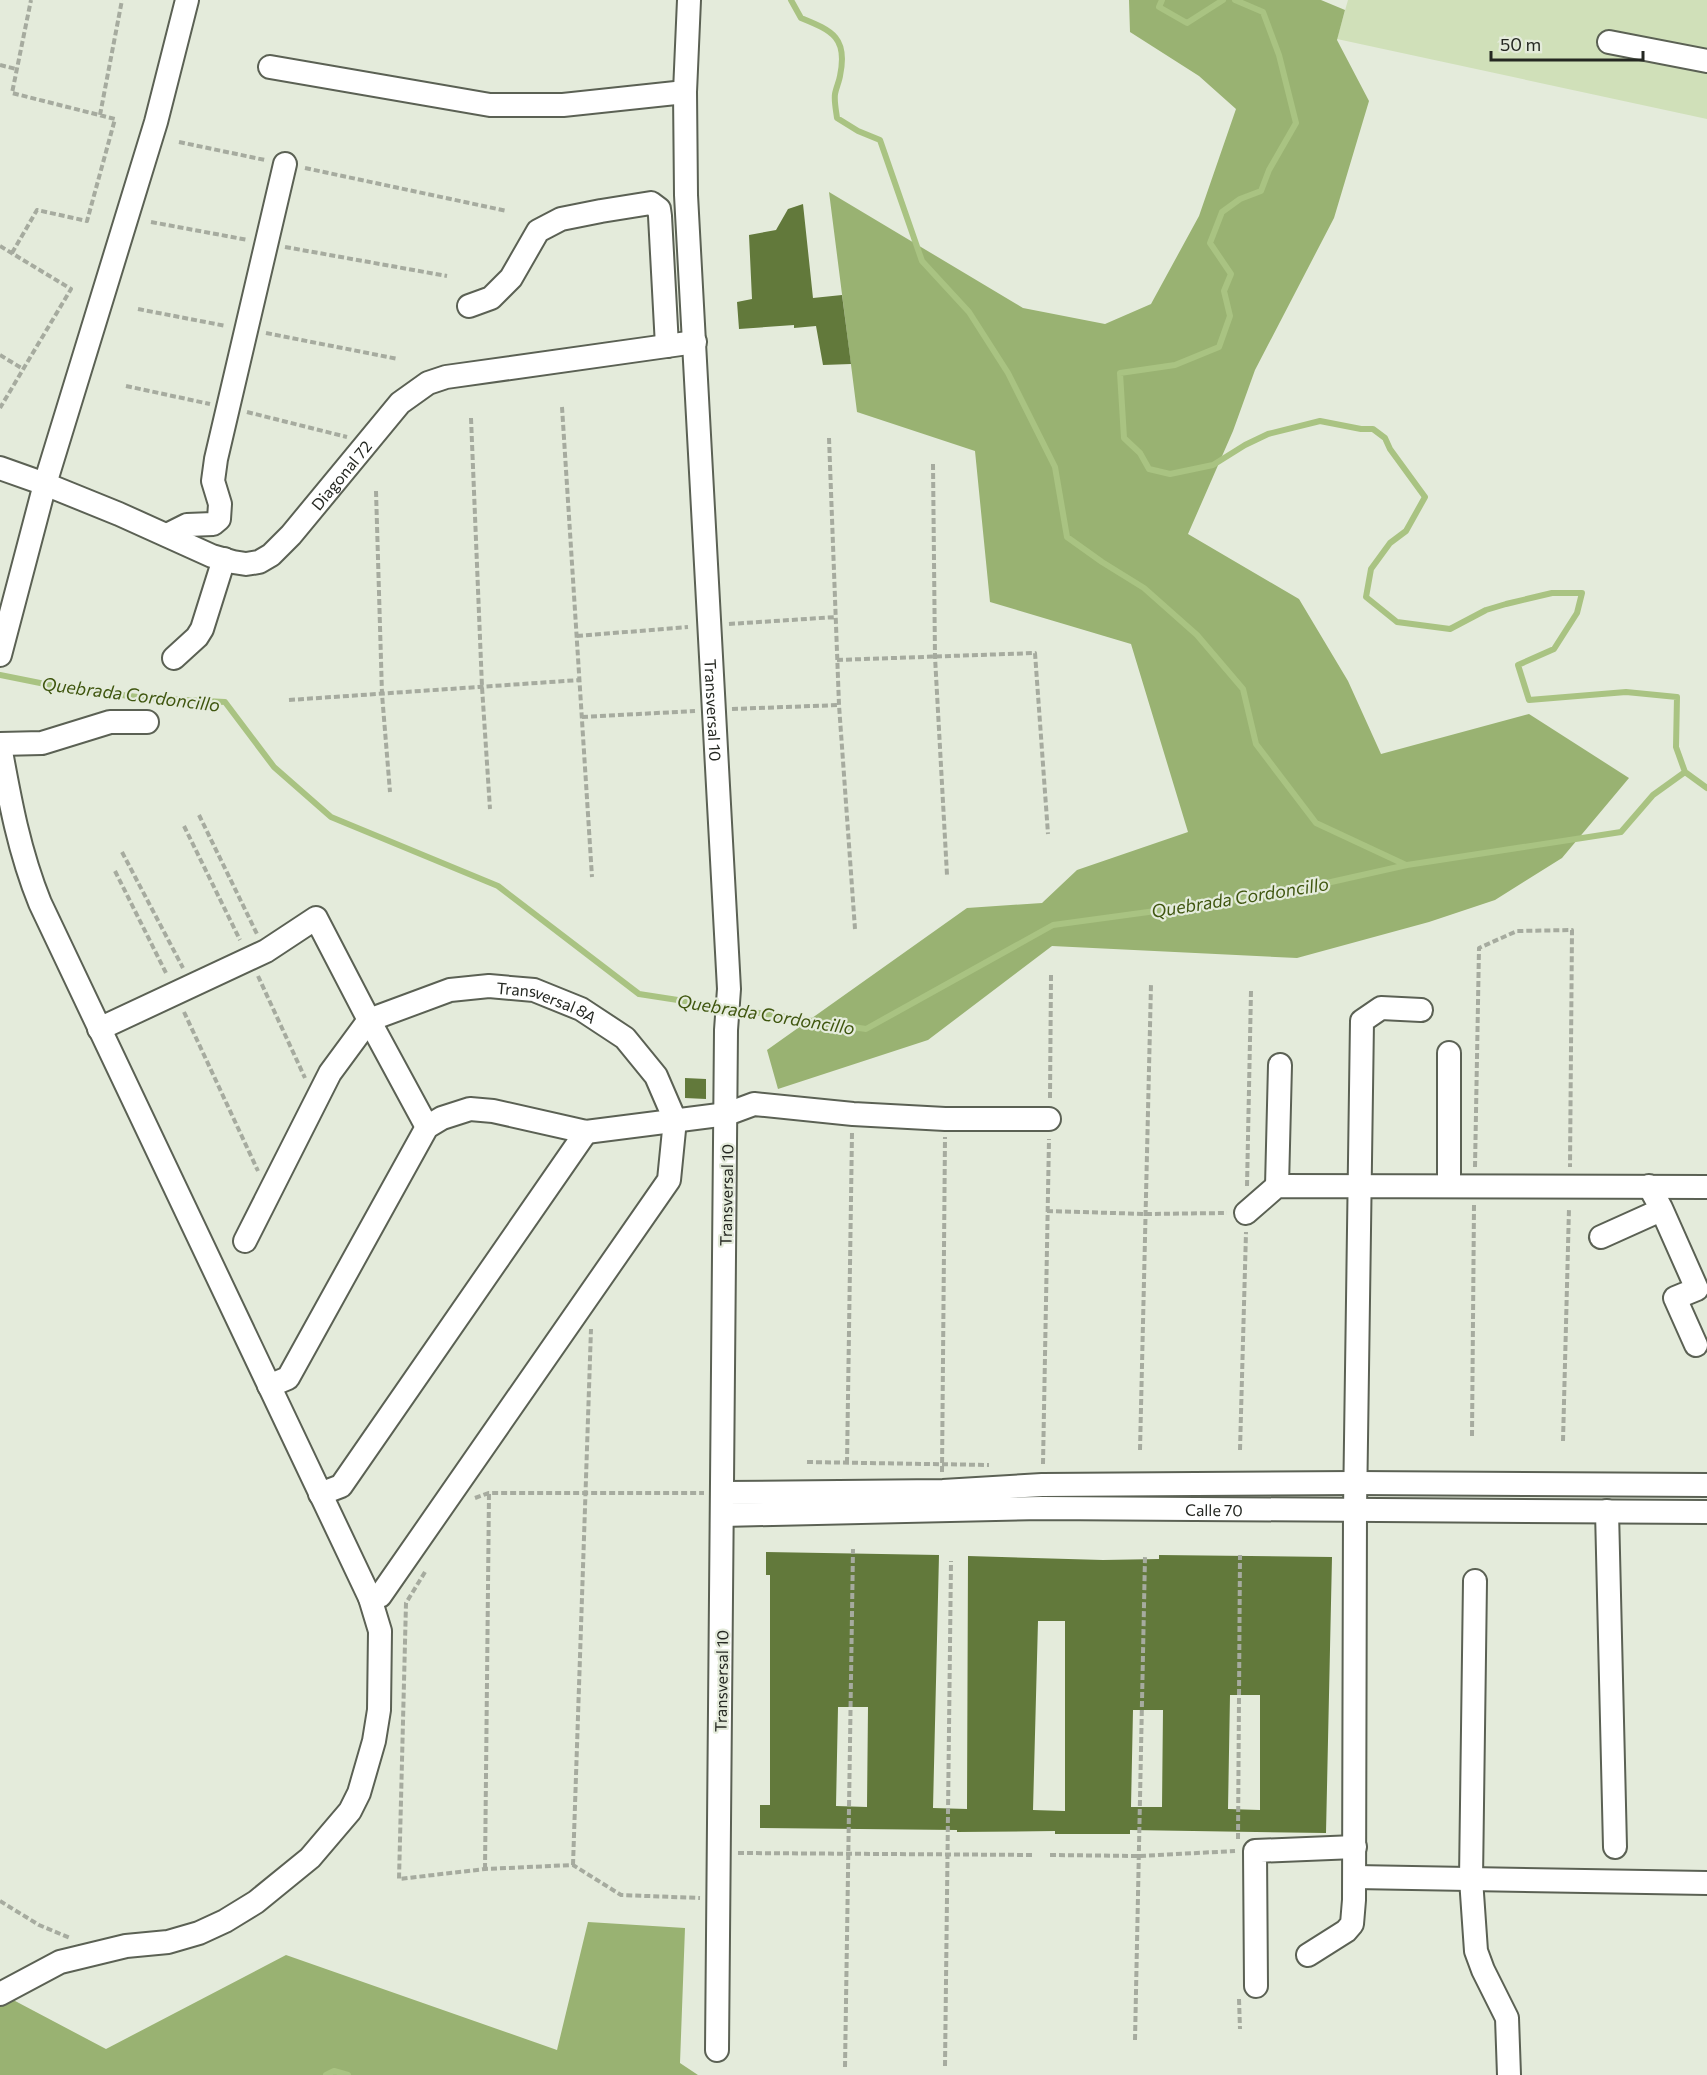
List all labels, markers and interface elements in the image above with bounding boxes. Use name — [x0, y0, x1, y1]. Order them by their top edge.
scale bar — [1491, 24, 1642, 62]
text: 50 m — [1500, 33, 1541, 55]
street label: Diagonal 72 — [306, 436, 375, 513]
street label: Transversal 10 — [702, 658, 726, 762]
water label: Quebrada Cordoncillo — [41, 672, 221, 716]
water label: Quebrada Cordoncillo — [1150, 872, 1330, 922]
street label: Transversal 8A — [496, 977, 601, 1026]
water label: Quebrada Cordoncillo — [676, 989, 856, 1039]
street label: Transversal 10 — [716, 1144, 736, 1246]
street label: Calle 70 — [1185, 1499, 1243, 1519]
street label: Transversal 10 — [711, 1630, 731, 1732]

